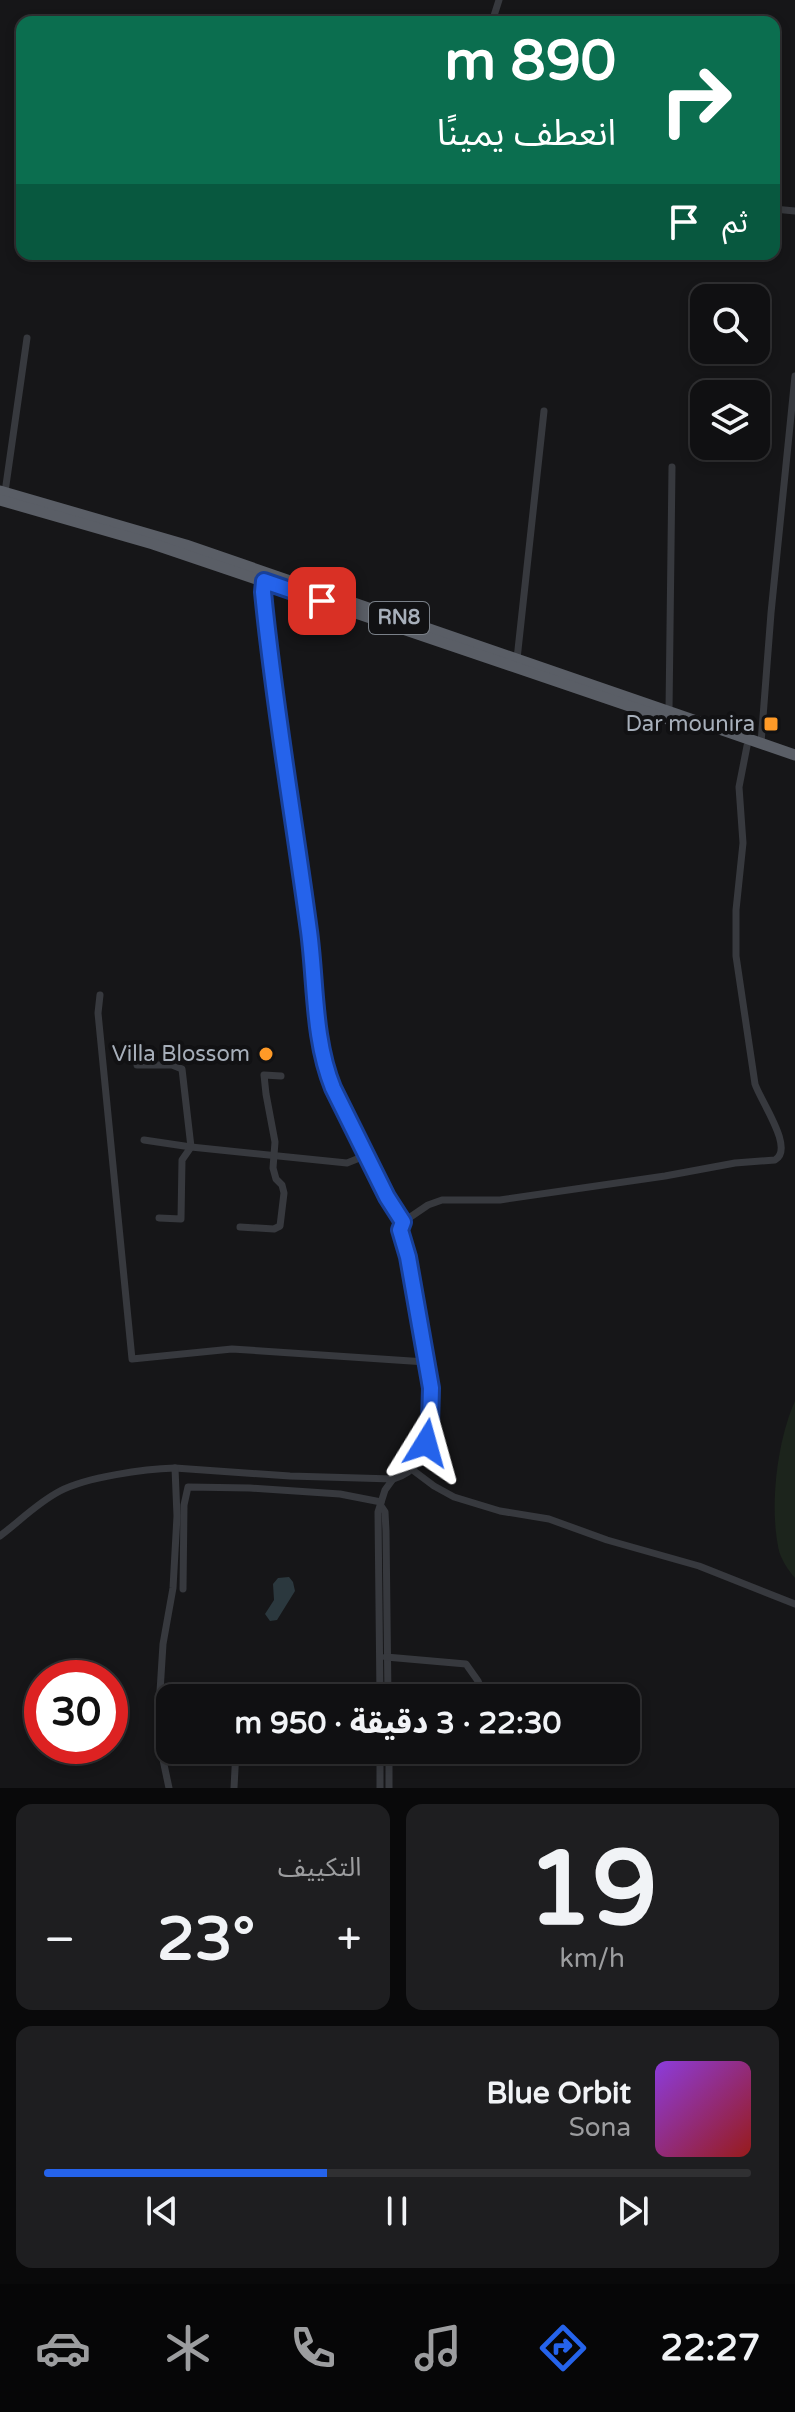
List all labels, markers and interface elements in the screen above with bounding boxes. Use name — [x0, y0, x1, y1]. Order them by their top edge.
text: 890 m — [445, 28, 616, 95]
icon: right — [644, 48, 748, 152]
text: انعطف يمينًا — [437, 112, 616, 155]
icon: arrive — [662, 200, 706, 244]
text: ثم — [722, 204, 748, 241]
map controls — [690, 284, 770, 460]
button: search — [690, 284, 770, 364]
button: layers — [690, 380, 770, 460]
pin — [288, 567, 356, 635]
icon: arrive — [300, 579, 344, 623]
road number: RN8 — [369, 602, 429, 634]
place label: Dar mounira — [626, 711, 755, 737]
marker: Dar mounira — [762, 715, 780, 733]
place label: Villa Blossom — [112, 1041, 250, 1067]
marker: Villa Blossom — [257, 1045, 275, 1063]
position arrow — [384, 1401, 468, 1485]
speed limit sign: 30 — [24, 1660, 128, 1764]
text: 22:30 · 3 دقيقة · 950 m — [235, 1705, 561, 1742]
text: 19 — [527, 1828, 658, 1953]
text: التكييف — [278, 1852, 362, 1883]
text: 23° — [157, 1904, 255, 1976]
text: − — [44, 1914, 75, 1967]
text: + — [337, 1914, 361, 1967]
text: km/h — [560, 1943, 625, 1974]
text: Blue Orbit — [486, 2075, 631, 2112]
text: Sona — [569, 2112, 631, 2143]
icon: previous — [140, 2189, 184, 2233]
icon: pause — [375, 2189, 419, 2233]
icon: next — [611, 2189, 655, 2233]
icon: car — [35, 2320, 91, 2376]
icon: climate — [160, 2320, 216, 2376]
icon: phone — [285, 2320, 341, 2376]
icon: music — [410, 2320, 466, 2376]
icon: directions — [535, 2320, 591, 2376]
text: 22:27 — [661, 2327, 760, 2370]

